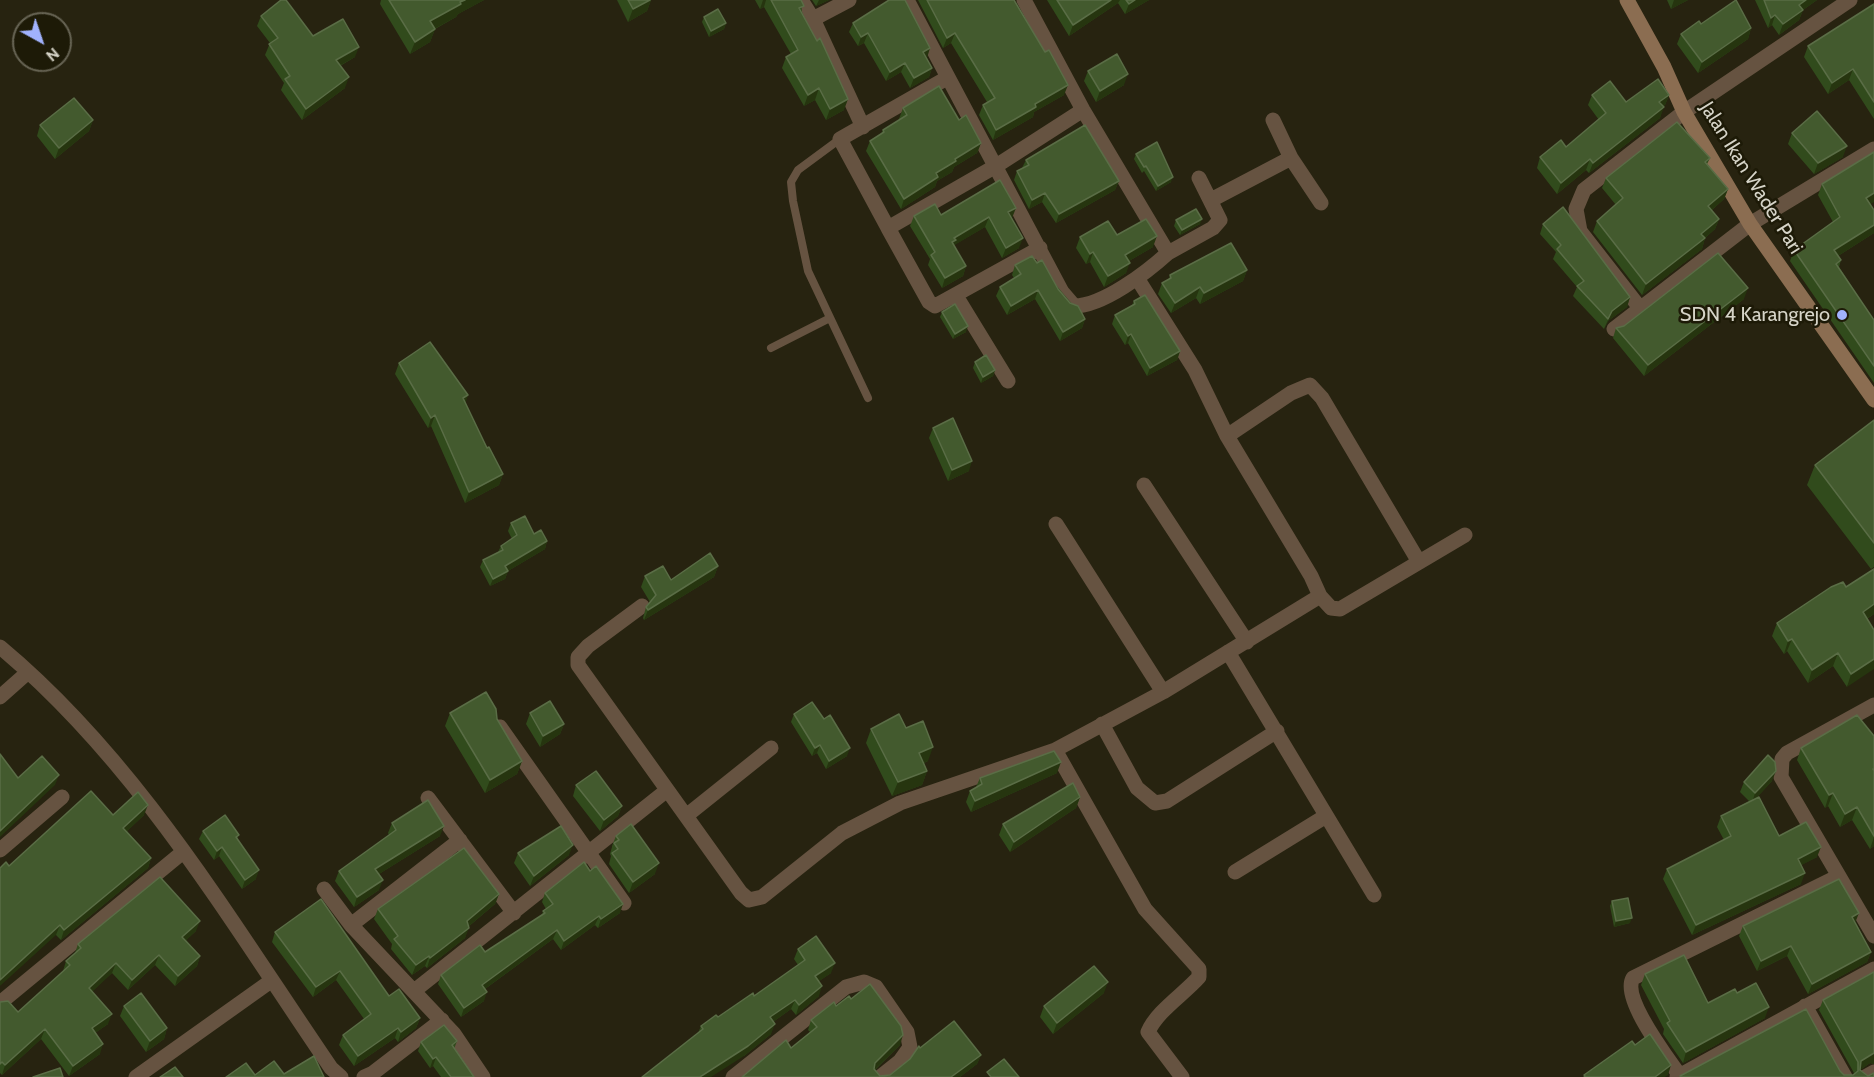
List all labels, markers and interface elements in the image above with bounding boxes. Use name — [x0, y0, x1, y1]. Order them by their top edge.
north arrow — [12, 12, 72, 72]
text: N — [42, 44, 63, 66]
street label: Jalan Ikan Wader Pari — [1695, 98, 1807, 258]
place label: SDN 4 Karangrejo — [1680, 303, 1830, 327]
marker: SDN 4 Karangrejo — [1835, 308, 1849, 322]

